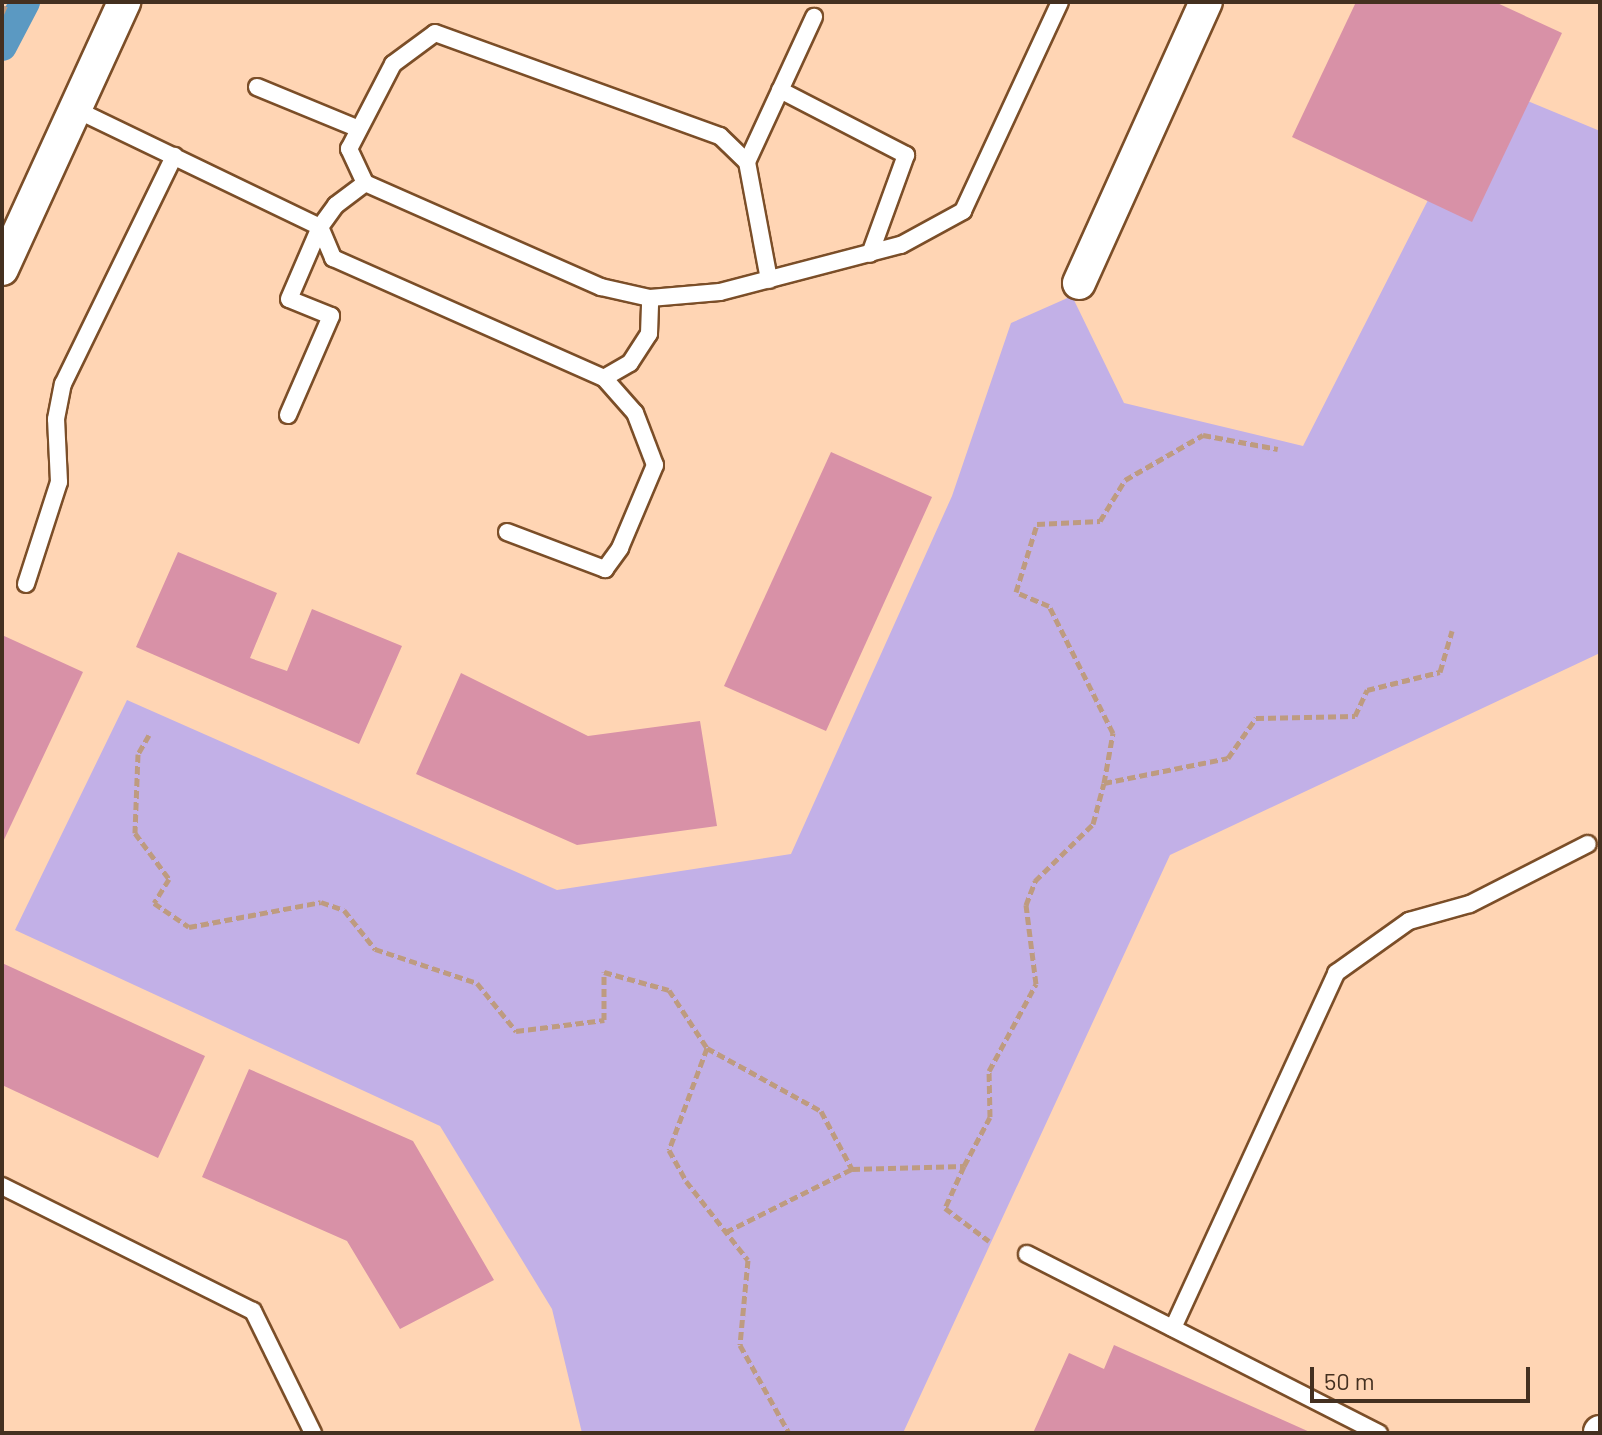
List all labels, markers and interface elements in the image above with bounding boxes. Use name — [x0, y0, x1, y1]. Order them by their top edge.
scale bar — [1314, 1351, 1534, 1401]
text: 50 m — [1324, 1366, 1375, 1395]

